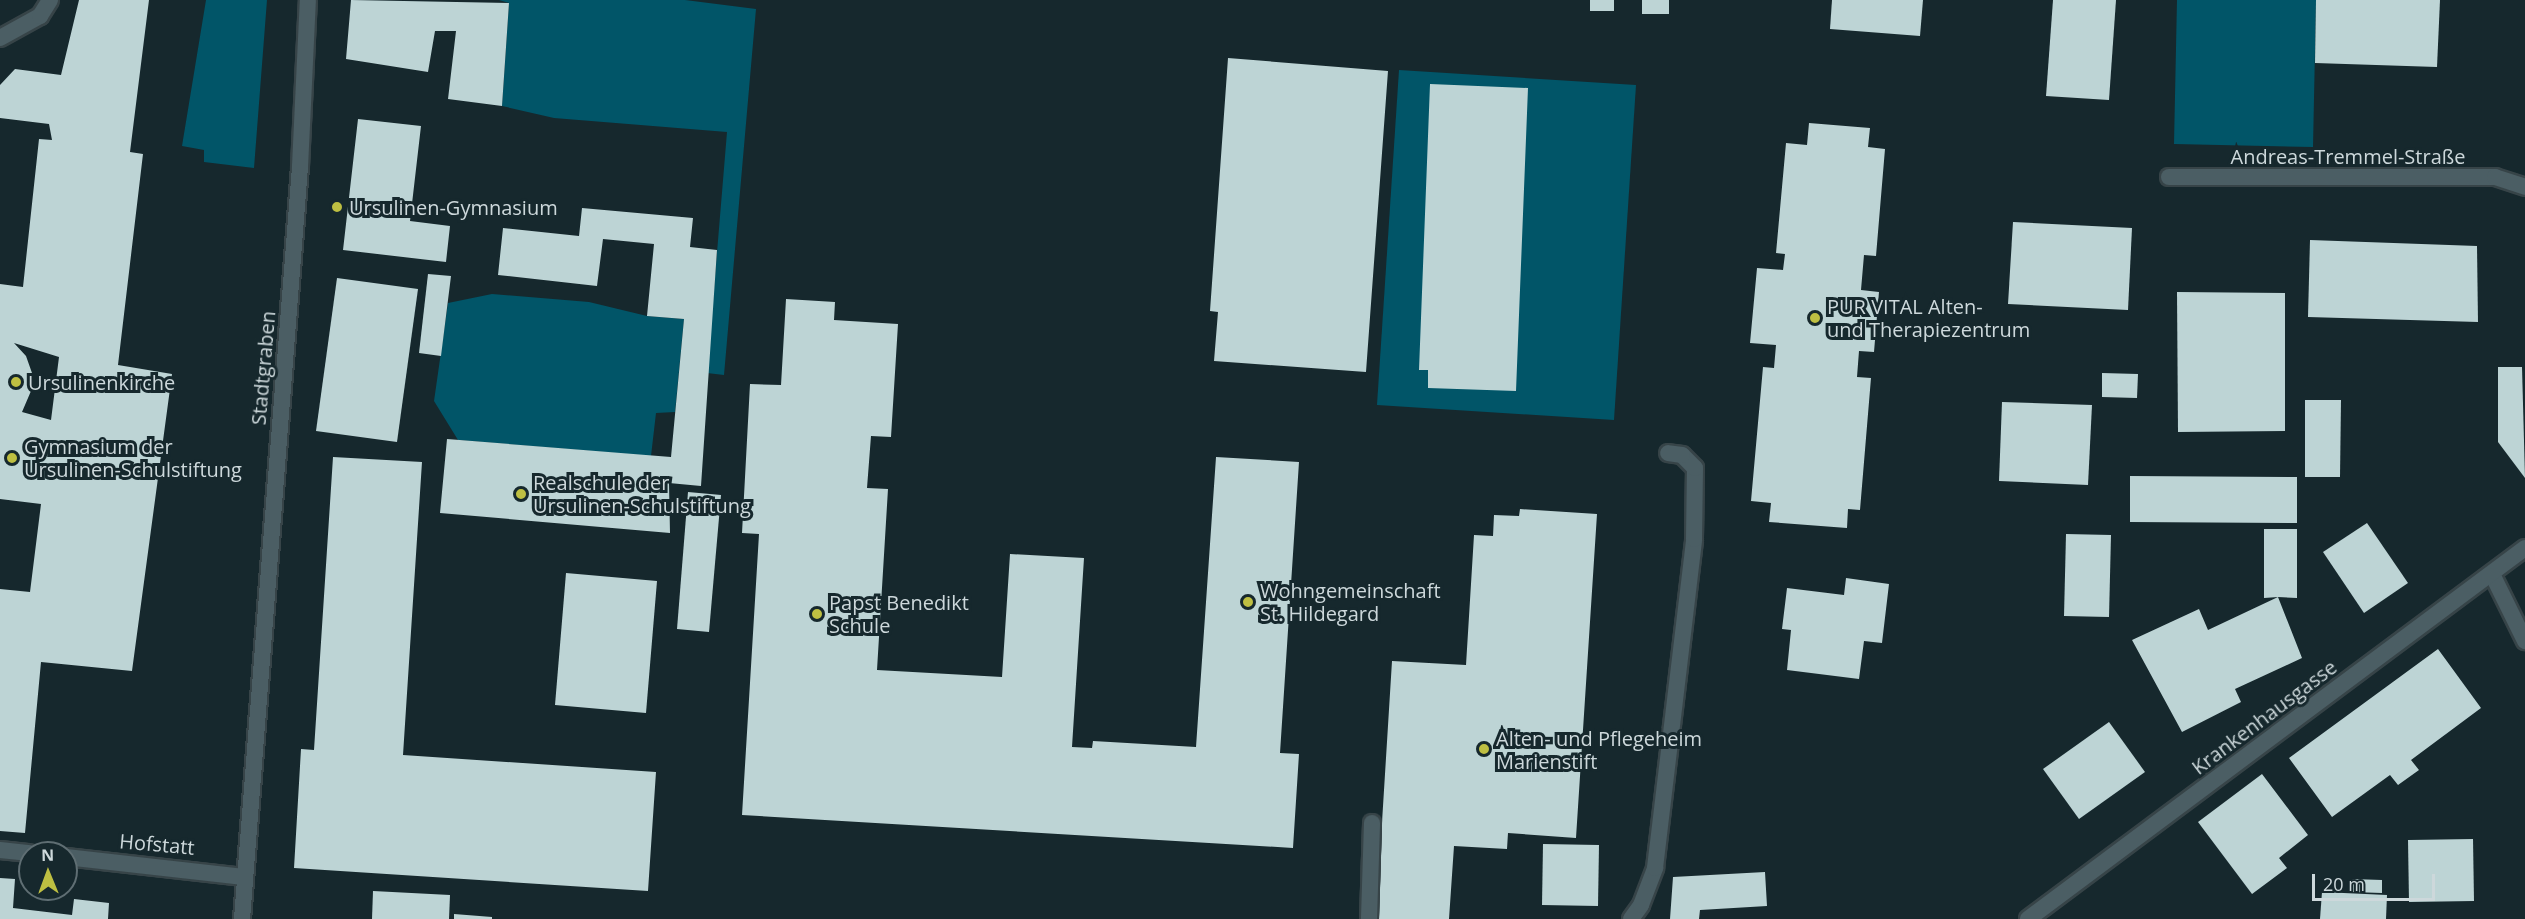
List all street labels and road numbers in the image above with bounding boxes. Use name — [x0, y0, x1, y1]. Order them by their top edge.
street label: Andreas-Tremmel-Straße — [2231, 144, 2465, 168]
street label: Stadtgraben — [246, 310, 280, 426]
street label: Krankenhausgasse — [2187, 655, 2341, 779]
street label: Hofstatt — [118, 829, 196, 859]

